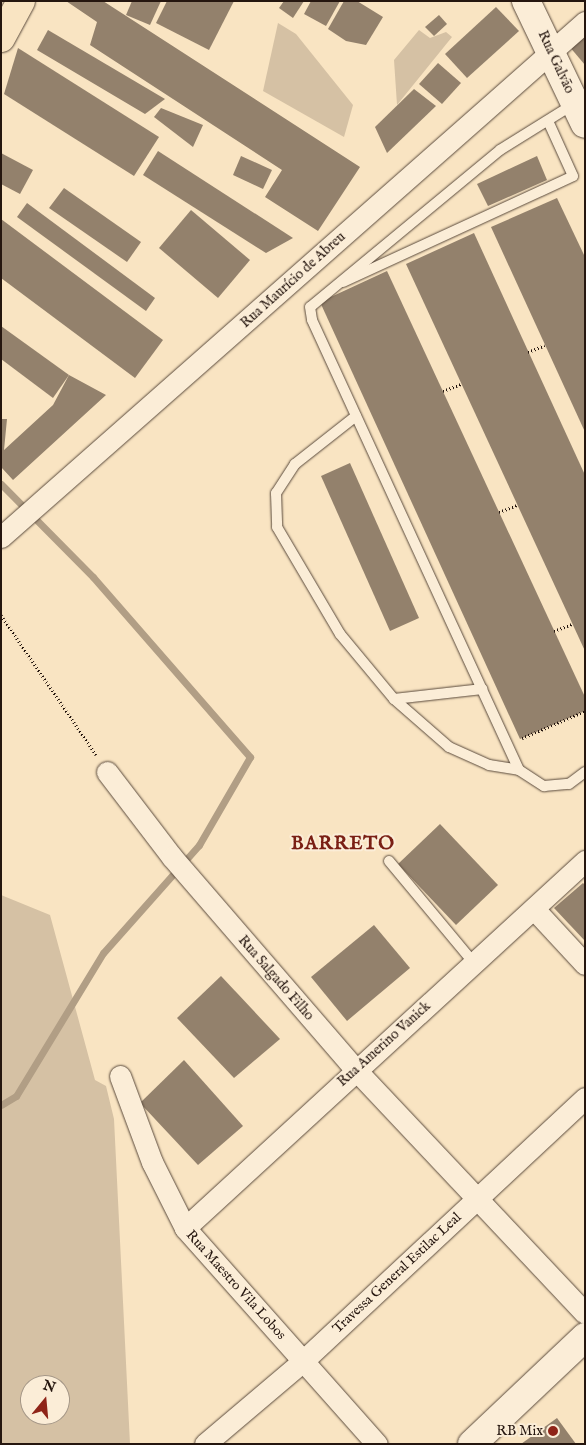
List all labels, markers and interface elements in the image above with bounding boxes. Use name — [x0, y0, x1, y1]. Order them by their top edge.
street label: Rua Galvão — [534, 28, 578, 96]
street label: Rua Maurício de Abreu — [237, 229, 349, 331]
district label: BARRETO — [290, 834, 396, 856]
street label: Rua Salgado Filho — [235, 932, 317, 1024]
street label: Rua Amerino Vanick — [334, 998, 434, 1090]
street label: Travessa General Estilac Leal — [329, 1209, 465, 1337]
street label: Rua Maestro Vila Lobos — [182, 1227, 290, 1343]
north arrow — [20, 1375, 70, 1425]
text: N — [41, 1376, 58, 1397]
place label: RB Mix — [496, 1423, 543, 1439]
marker: RB Mix — [547, 1425, 559, 1437]

